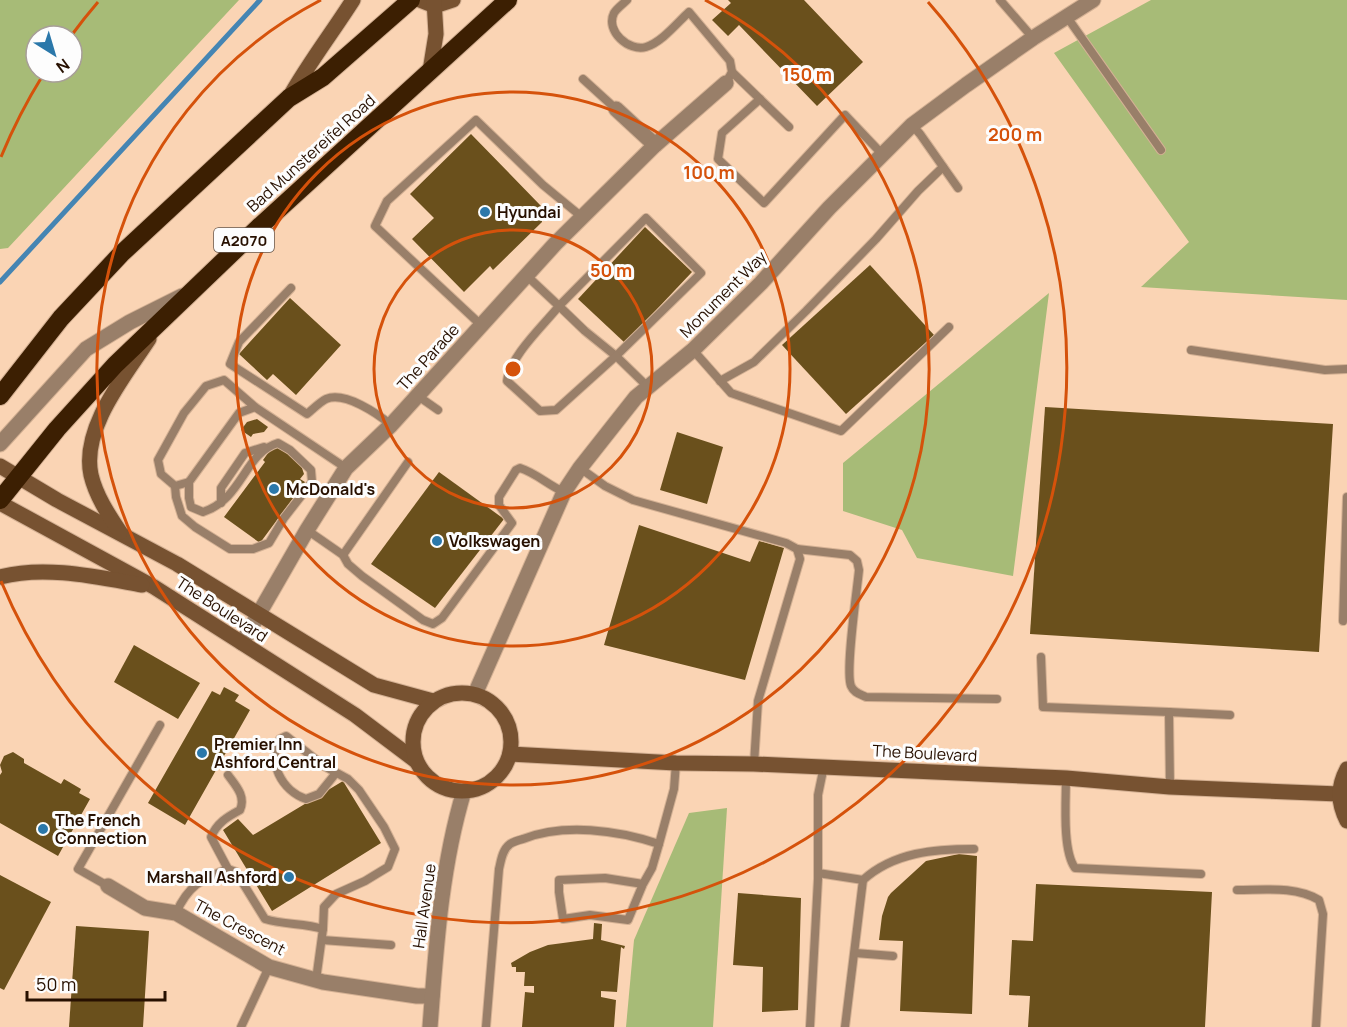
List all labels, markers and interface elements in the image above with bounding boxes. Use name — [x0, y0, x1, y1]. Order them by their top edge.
north arrow — [24, 24, 84, 84]
text: N — [52, 54, 74, 78]
text: 150 m — [782, 62, 832, 86]
street label: Bad Munstereifel Road — [242, 89, 380, 217]
text: 200 m — [988, 122, 1042, 146]
text: 100 m — [683, 160, 735, 184]
place label: Hyundai — [497, 201, 561, 223]
marker: Hyundai — [478, 205, 492, 219]
road number: A2070 — [214, 228, 274, 252]
street label: Monument Way — [675, 245, 772, 342]
text: 50 m — [590, 258, 632, 282]
street label: The Parade — [392, 319, 464, 395]
centre of rings — [503, 359, 523, 379]
place label: McDonald's — [286, 478, 375, 500]
marker: McDonald's — [267, 482, 281, 496]
place label: Volkswagen — [449, 530, 540, 552]
marker: Volkswagen — [430, 534, 444, 548]
street label: The Boulevard — [172, 571, 272, 647]
place label: Premier Inn Ashford Central — [214, 733, 336, 773]
street label: The Boulevard — [872, 739, 978, 767]
marker: Premier Inn Ashford Central — [195, 746, 209, 760]
place label: The French Connection — [55, 809, 147, 849]
marker: The French Connection — [36, 822, 50, 836]
street label: Hall Avenue — [407, 862, 441, 950]
place label: Marshall Ashford — [147, 866, 277, 888]
marker: Marshall Ashford — [282, 870, 296, 884]
street label: The Crescent — [191, 894, 289, 960]
scale bar — [27, 964, 165, 1002]
text: 50 m — [36, 972, 76, 996]

